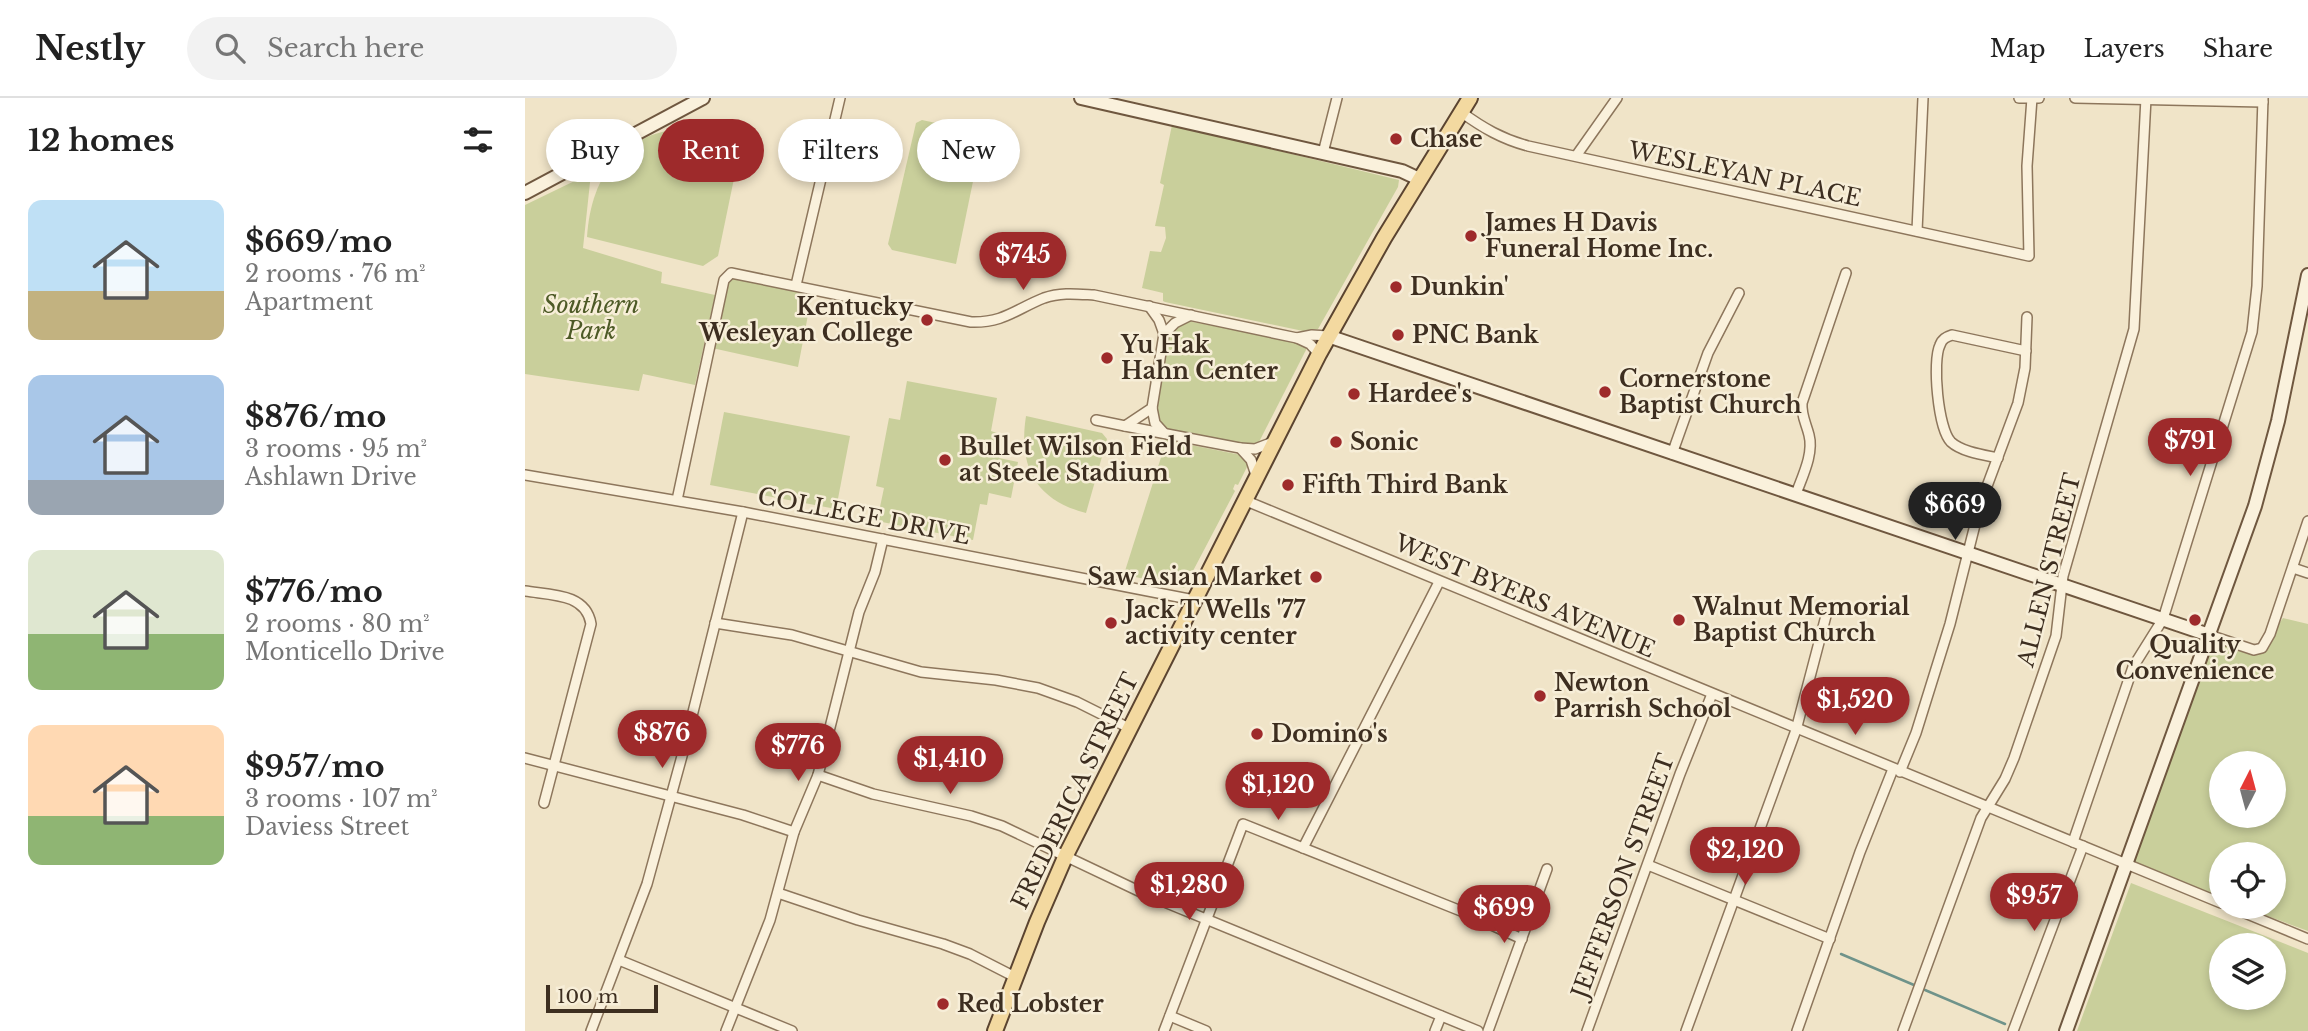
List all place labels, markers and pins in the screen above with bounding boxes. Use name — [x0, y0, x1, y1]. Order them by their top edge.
place label: Chase — [1410, 125, 1483, 153]
marker: Chase — [1388, 131, 1404, 147]
place label: James H Davis Funeral Home Inc. — [1481, 209, 1713, 263]
marker: James H Davis Funeral Home Inc. — [1463, 228, 1479, 244]
pin: $745 — [982, 232, 1064, 292]
place label: Dunkin' — [1410, 273, 1509, 301]
marker: Dunkin' — [1388, 279, 1404, 295]
place label: Kentucky Wesleyan College — [698, 293, 914, 347]
marker: Kentucky Wesleyan College — [919, 312, 935, 328]
place label: PNC Bank — [1412, 321, 1539, 349]
marker: PNC Bank — [1390, 327, 1406, 343]
place label: Yu Hak Hahn Center — [1120, 331, 1279, 385]
marker: Yu Hak Hahn Center — [1099, 350, 1115, 366]
place label: Cornerstone Baptist Church — [1619, 365, 1802, 419]
place label: Hardee's — [1368, 380, 1472, 408]
marker: Cornerstone Baptist Church — [1597, 384, 1613, 400]
marker: Hardee's — [1346, 386, 1362, 402]
pin: $791 — [2149, 418, 2231, 478]
place label: Sonic — [1350, 428, 1418, 456]
place label: Bullet Wilson Field at Steele Stadium — [959, 433, 1192, 487]
marker: Sonic — [1328, 434, 1344, 450]
marker: Bullet Wilson Field at Steele Stadium — [937, 452, 953, 468]
place label: Fifth Third Bank — [1302, 471, 1508, 499]
marker: Fifth Third Bank — [1280, 477, 1296, 493]
pin: $669 — [1914, 482, 1996, 542]
place label: Saw Asian Market — [1088, 563, 1302, 591]
marker: Saw Asian Market — [1308, 569, 1324, 585]
place label: Walnut Memorial Baptist Church — [1692, 593, 1910, 647]
place label: Jack T Wells '77 activity center — [1121, 596, 1306, 650]
marker: Walnut Memorial Baptist Church — [1671, 612, 1687, 628]
marker: Quality Convenience — [2187, 612, 2203, 628]
marker: Jack T Wells '77 activity center — [1103, 615, 1119, 631]
place label: Quality Convenience — [2115, 631, 2275, 685]
place label: Newton Parrish School — [1554, 669, 1731, 723]
pin: $1,520 — [1798, 678, 1912, 737]
marker: Newton Parrish School — [1532, 688, 1548, 704]
pin: $876 — [621, 710, 703, 770]
place label: Domino's — [1271, 720, 1388, 748]
pin: $776 — [757, 724, 839, 783]
marker: Domino's — [1249, 726, 1265, 742]
pin: $1,410 — [893, 736, 1007, 796]
pin: $1,120 — [1221, 762, 1335, 822]
pin: $2,120 — [1688, 828, 1802, 887]
pin: $1,280 — [1132, 862, 1246, 922]
pin: $957 — [1993, 874, 2075, 933]
pin: $699 — [1463, 886, 1545, 945]
place label: Red Lobster — [957, 990, 1104, 1018]
marker: Red Lobster — [935, 996, 951, 1012]

